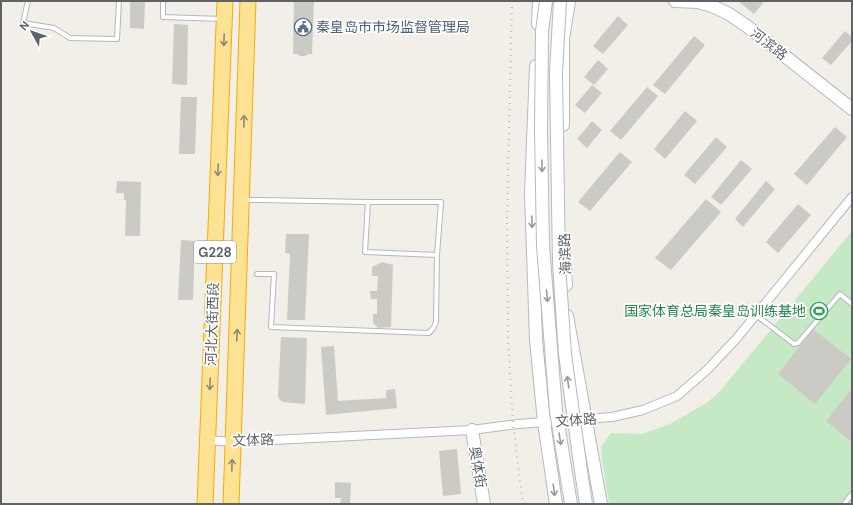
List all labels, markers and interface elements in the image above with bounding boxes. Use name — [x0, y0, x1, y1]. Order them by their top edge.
north arrow — [12, 12, 52, 52]
public building icon: 秦皇岛市市场监督管理局 — [293, 17, 313, 37]
text: N — [16, 18, 32, 33]
place label: 秦皇岛市市场监督管理局 — [316, 18, 470, 36]
street label: 河滨路 — [747, 24, 791, 64]
one-way arrow — [220, 33, 227, 46]
one-way arrow — [240, 115, 248, 128]
one-way arrow — [538, 159, 546, 172]
one-way arrow — [215, 163, 222, 176]
one-way arrow — [528, 215, 536, 228]
street label: 海滨路 — [555, 233, 575, 275]
road number: G228 — [194, 241, 236, 263]
street label: 河北大街西段 — [202, 282, 222, 366]
one-way arrow — [543, 289, 550, 302]
sports icon: 国家体育总局秦皇岛训练基地 — [809, 301, 829, 321]
place label: 国家体育总局秦皇岛训练基地 — [624, 302, 806, 320]
one-way arrow — [233, 329, 240, 342]
one-way arrow — [565, 376, 572, 389]
one-way arrow — [206, 377, 213, 390]
street label: 文体路 — [554, 410, 598, 430]
street label: 文体路 — [232, 430, 274, 450]
one-way arrow — [556, 432, 564, 445]
street label: 奥体街 — [466, 445, 490, 489]
one-way arrow — [228, 459, 236, 472]
one-way arrow — [550, 483, 558, 496]

